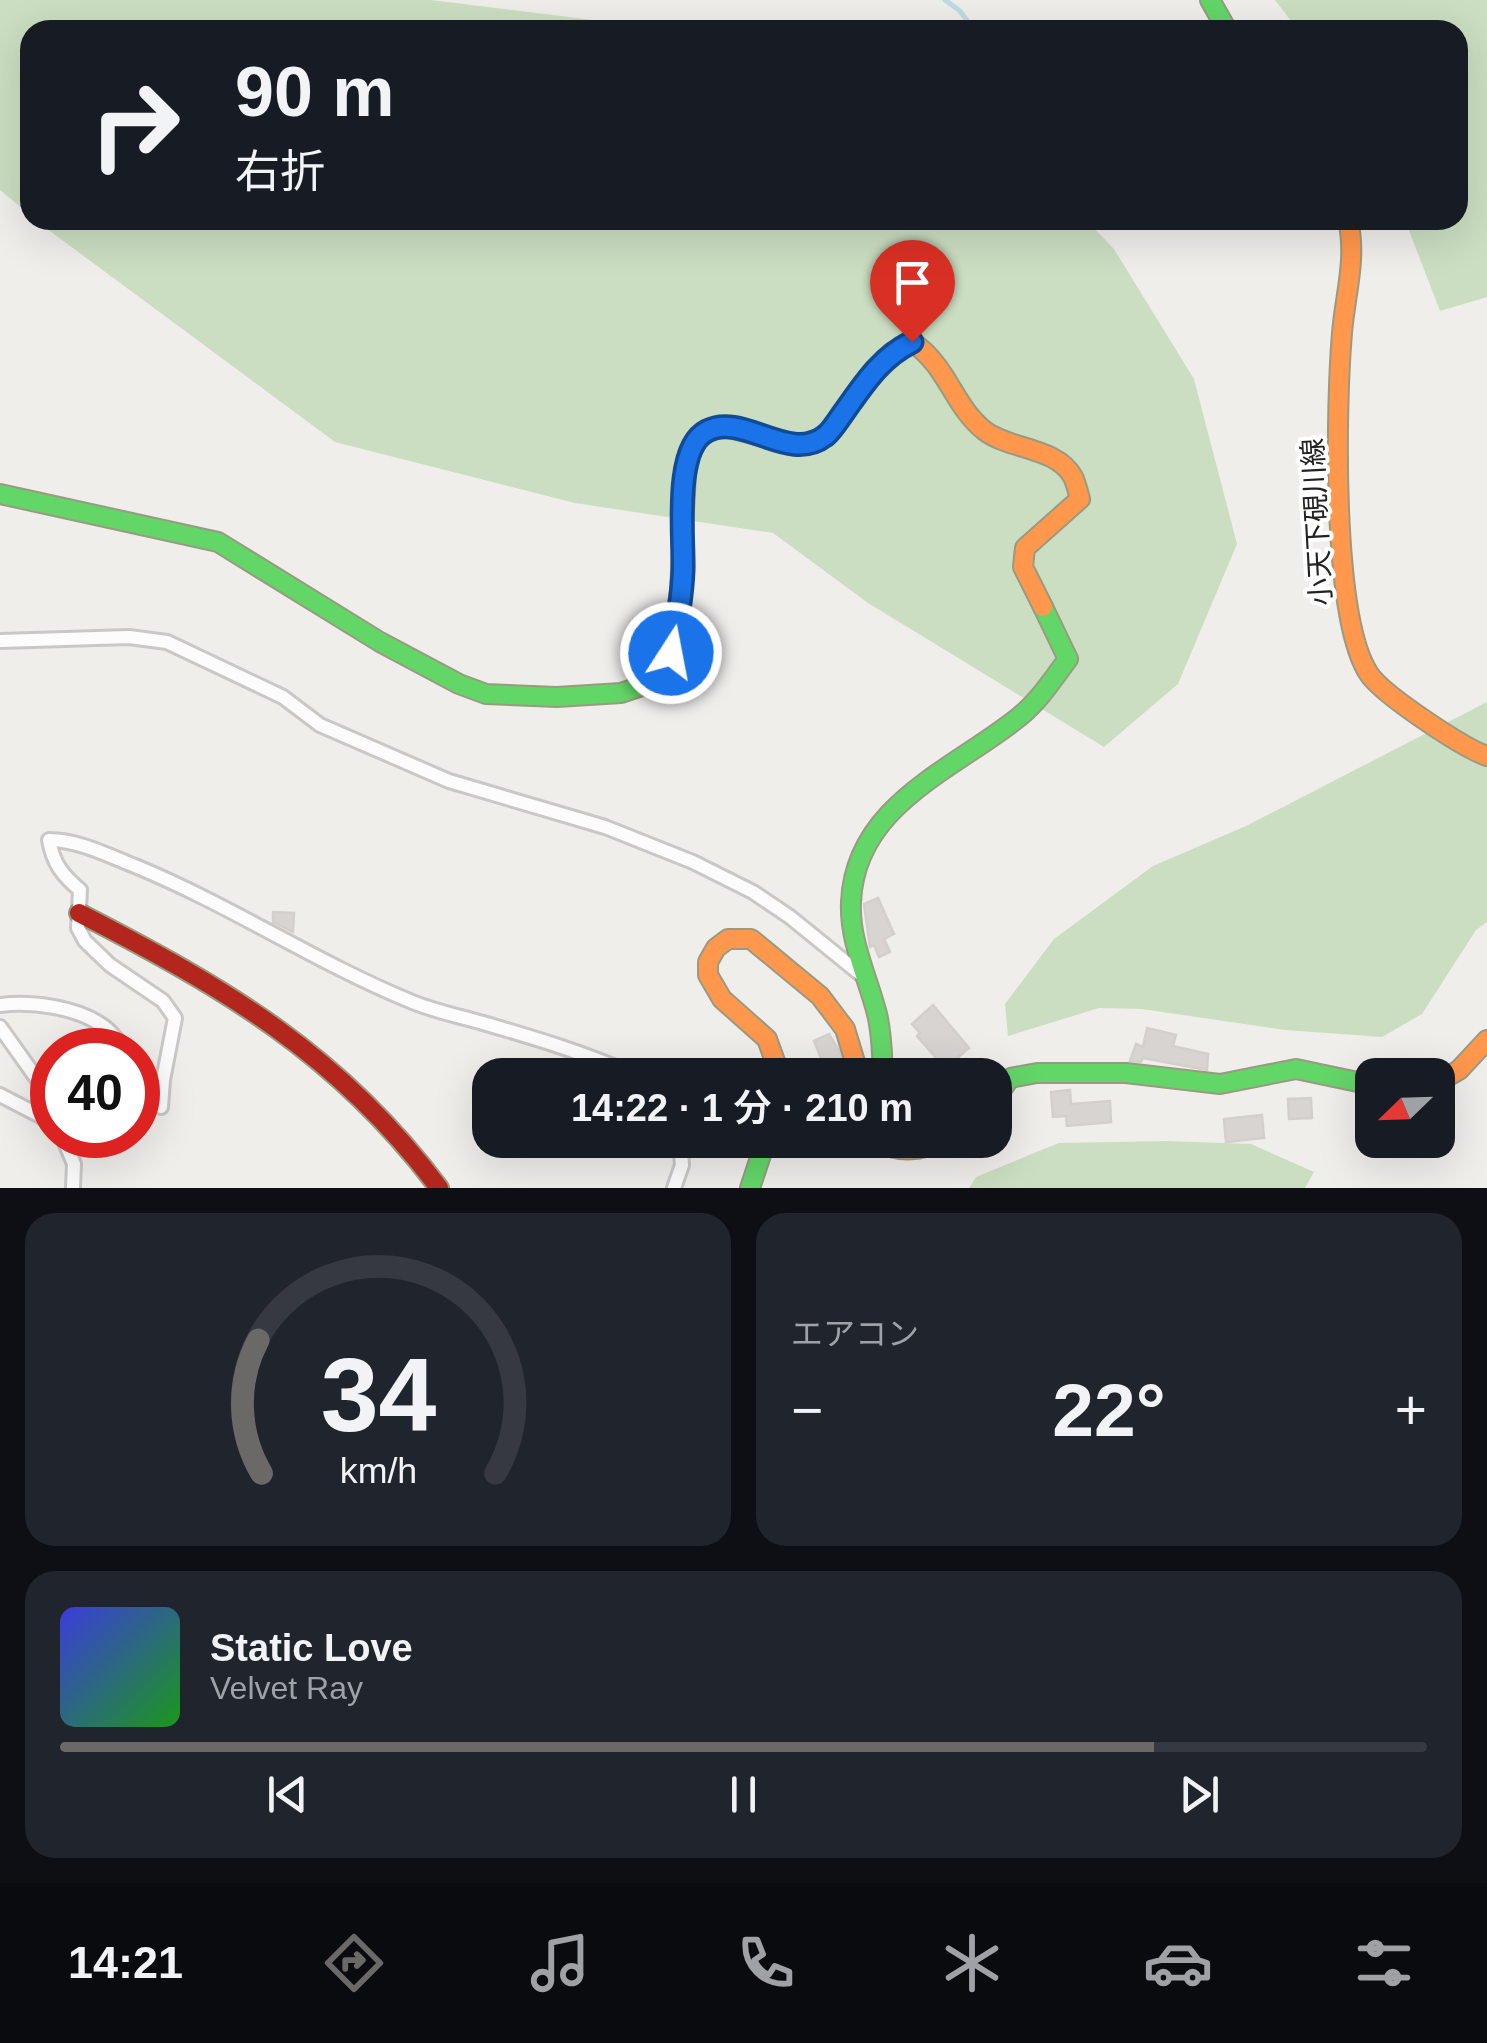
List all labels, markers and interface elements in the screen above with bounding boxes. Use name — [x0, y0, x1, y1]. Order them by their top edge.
text: 90 m — [235, 53, 395, 131]
icon: right — [70, 60, 200, 190]
text: 右折 — [235, 146, 325, 197]
pin — [870, 240, 955, 343]
icon: arrive — [885, 255, 940, 310]
street label: 小天下硯川線 — [1297, 437, 1337, 607]
position arrow — [619, 601, 723, 705]
speed limit sign: 40 — [30, 1028, 160, 1158]
north arrow — [1355, 1058, 1455, 1158]
map controls — [1355, 1058, 1455, 1158]
text: 14:22 · 1 分 · 210 m — [571, 1087, 913, 1129]
text: エアコン — [791, 1316, 919, 1352]
text: 34 — [320, 1337, 436, 1453]
text: 22° — [1052, 1368, 1166, 1452]
text: − — [791, 1379, 823, 1441]
text: + — [1395, 1379, 1427, 1441]
text: km/h — [339, 1451, 417, 1491]
text: Static Love — [210, 1627, 413, 1669]
text: Velvet Ray — [210, 1670, 363, 1706]
icon: previous — [260, 1767, 315, 1822]
icon: pause — [716, 1767, 771, 1822]
icon: next — [1172, 1767, 1227, 1822]
icon: directions — [319, 1928, 389, 1998]
icon: music — [525, 1928, 595, 1998]
icon: phone — [731, 1928, 801, 1998]
icon: climate — [937, 1928, 1007, 1998]
icon: car — [1143, 1928, 1213, 1998]
icon: filters — [1349, 1928, 1419, 1998]
text: 14:21 — [68, 1937, 183, 1988]

